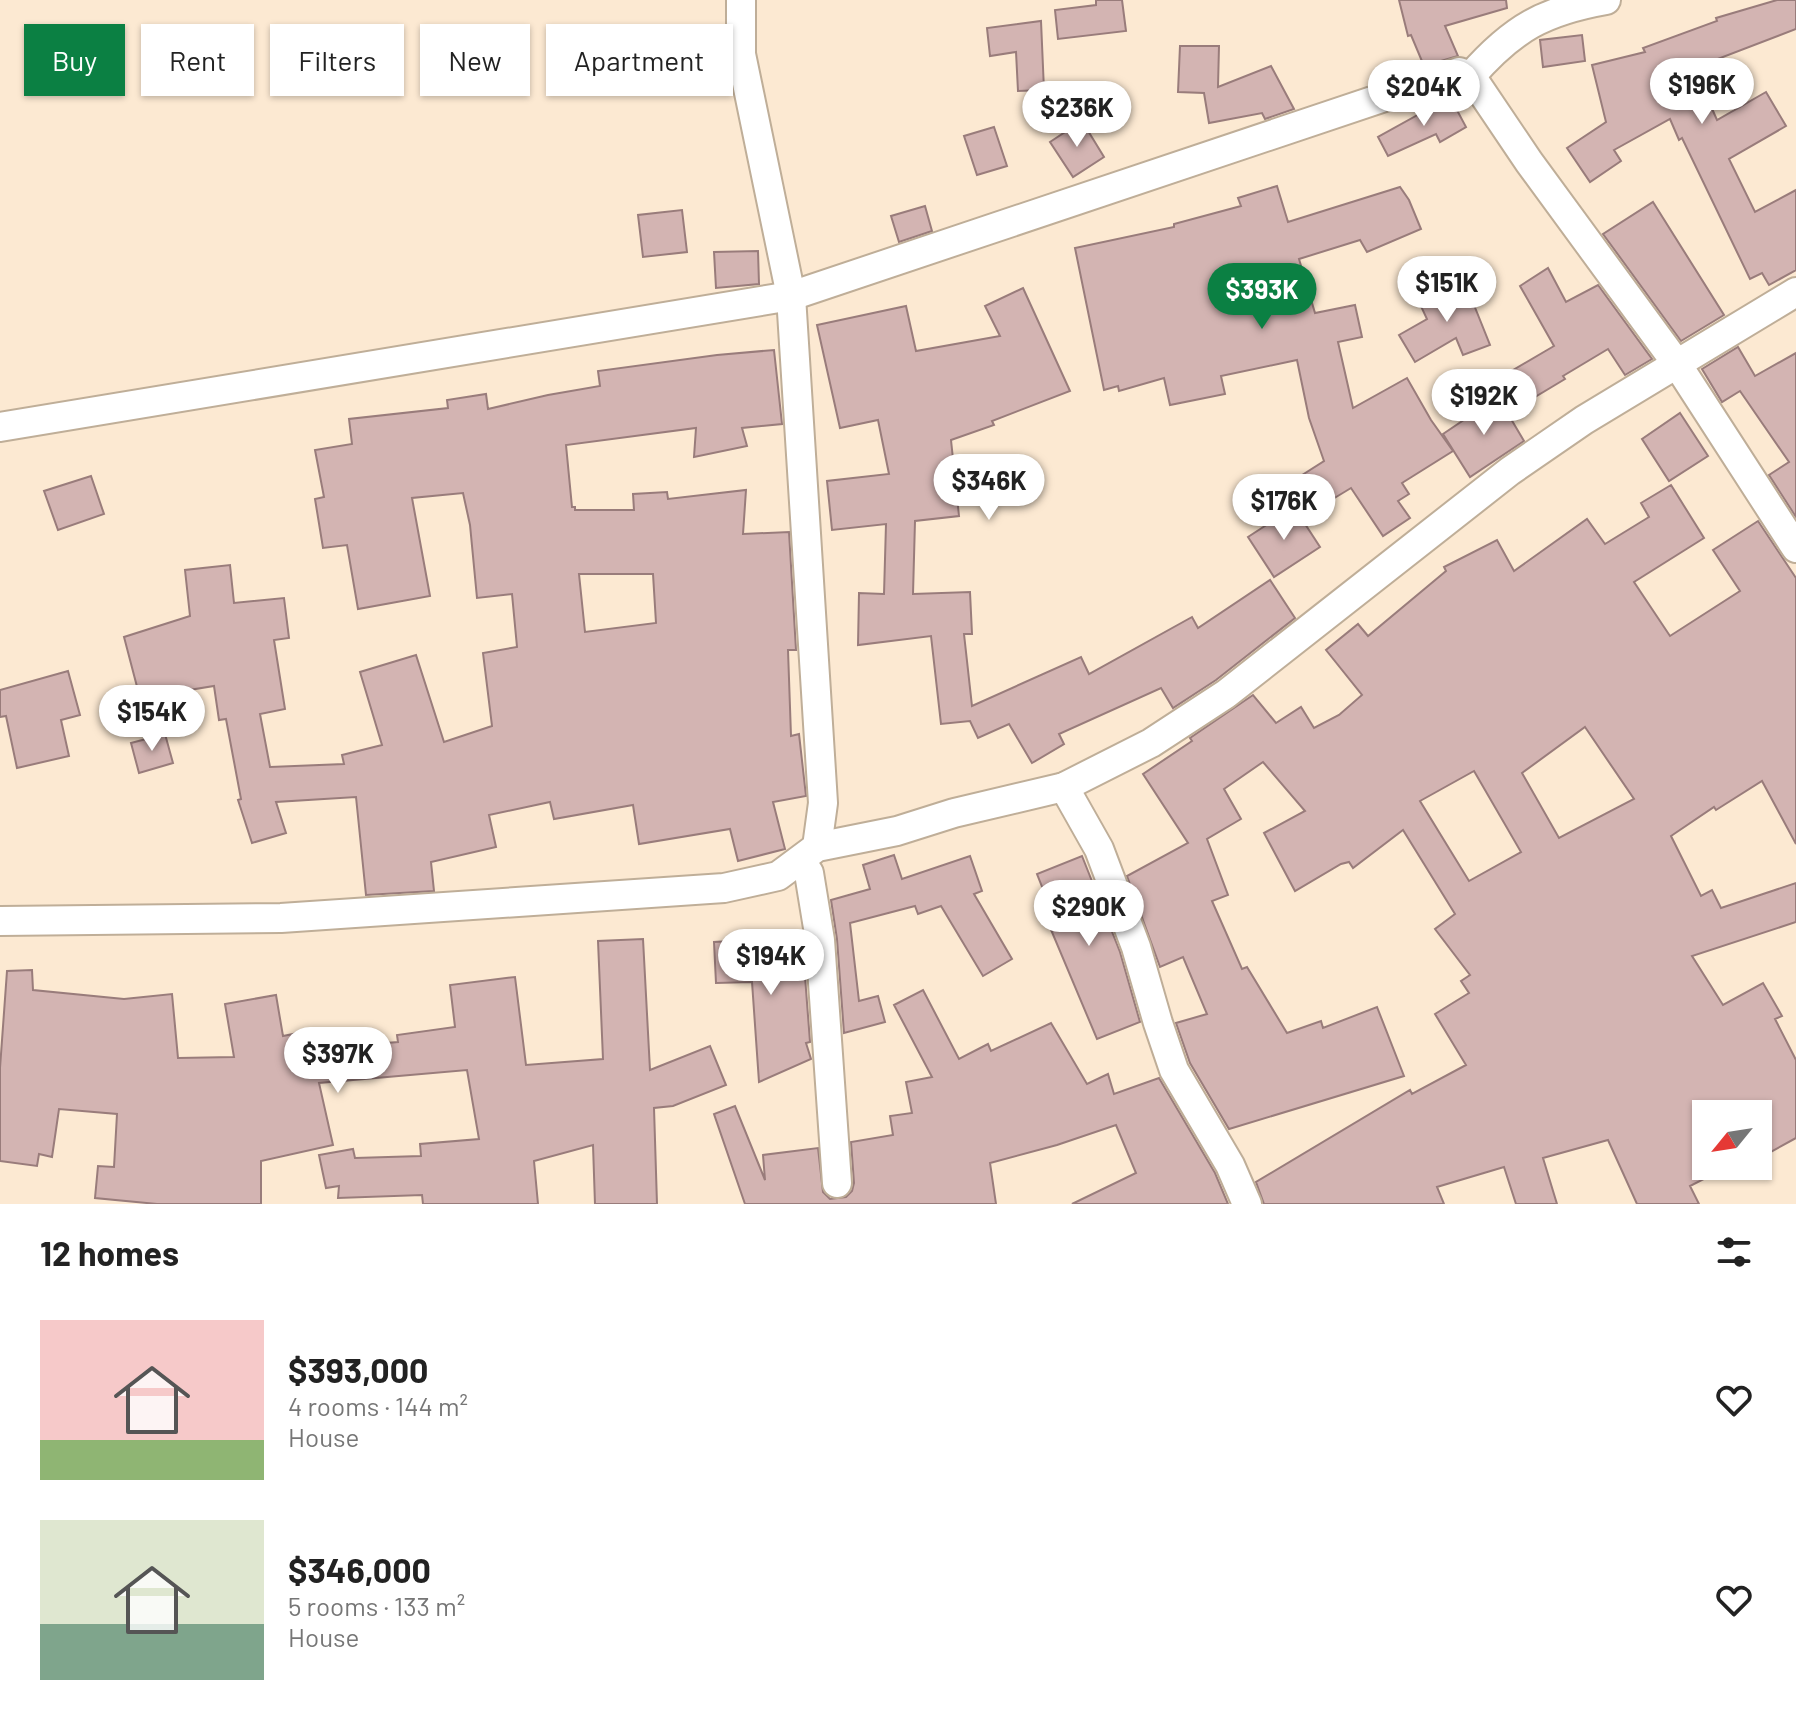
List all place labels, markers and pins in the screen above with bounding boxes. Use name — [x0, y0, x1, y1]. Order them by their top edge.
pin: $196K — [1646, 58, 1758, 126]
pin: $204K — [1368, 60, 1480, 128]
pin: $236K — [1021, 81, 1133, 149]
pin: $151K — [1391, 256, 1503, 324]
pin: $393K — [1206, 263, 1318, 331]
pin: $192K — [1428, 369, 1540, 437]
pin: $346K — [933, 454, 1045, 522]
pin: $176K — [1228, 474, 1340, 542]
pin: $154K — [96, 685, 208, 753]
pin: $290K — [1033, 880, 1145, 948]
pin: $194K — [715, 929, 827, 997]
pin: $397K — [282, 1027, 394, 1095]

